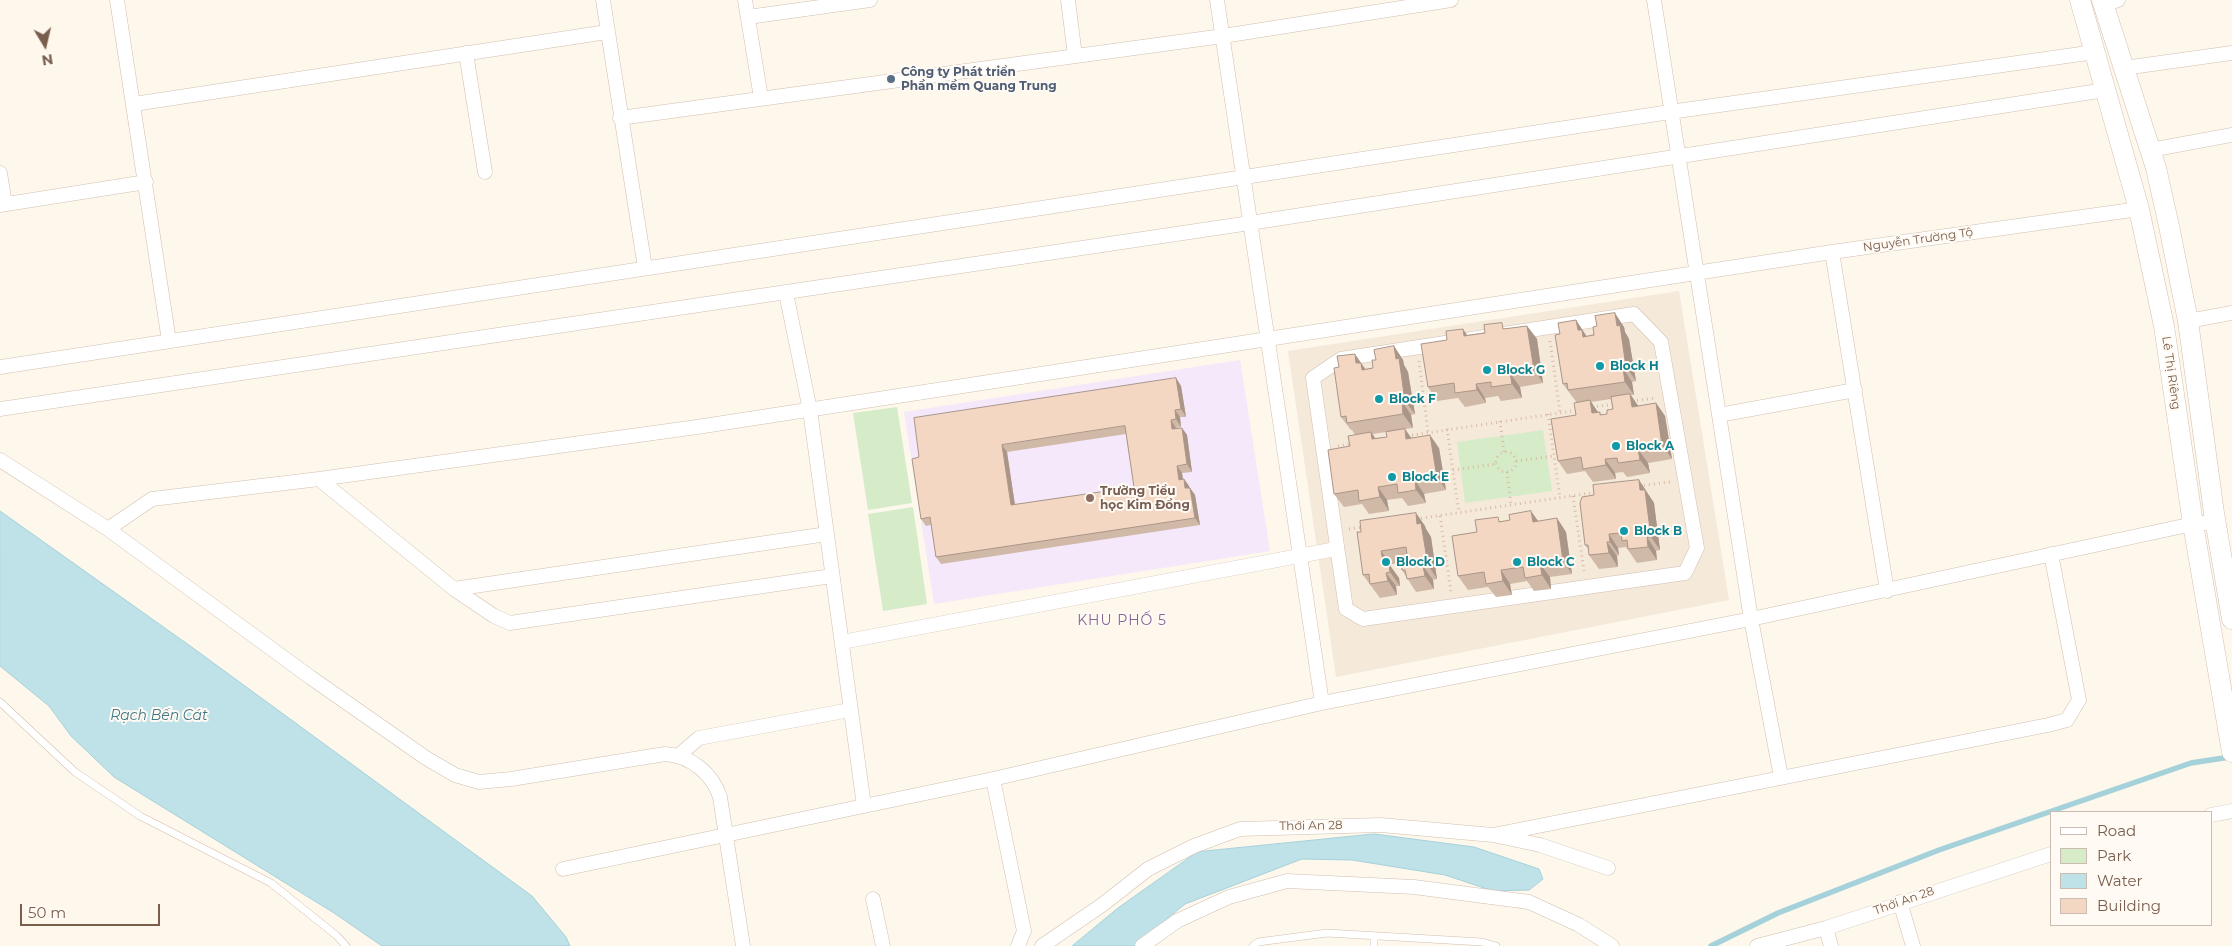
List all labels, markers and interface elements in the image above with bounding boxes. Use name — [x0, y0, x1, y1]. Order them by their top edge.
north arrow — [20, 20, 70, 70]
text: N — [40, 50, 54, 70]
place label: Công ty Phát triển Phần mềm Quang Trung — [901, 65, 1057, 93]
marker: Công ty Phát triển Phần mềm Quang Trung — [885, 73, 897, 85]
street label: Nguyễn Trường Tộ — [1862, 225, 1974, 255]
street label: Lê Thị Riêng — [2159, 335, 2183, 411]
place label: Block H — [1610, 359, 1659, 373]
marker: Block H — [1594, 360, 1606, 372]
place label: Block G — [1497, 363, 1545, 377]
marker: Block G — [1481, 364, 1493, 376]
place label: Block F — [1389, 392, 1436, 406]
marker: Block F — [1373, 393, 1385, 405]
place label: Block A — [1626, 439, 1674, 453]
marker: Block A — [1610, 440, 1622, 452]
place label: Block E — [1402, 470, 1449, 484]
marker: Block E — [1386, 471, 1398, 483]
place label: Trường Tiểu học Kim Đồng — [1100, 484, 1190, 512]
marker: Trường Tiểu học Kim Đồng — [1084, 492, 1096, 504]
place label: Block B — [1634, 524, 1682, 538]
marker: Block B — [1618, 525, 1630, 537]
place label: Block D — [1396, 555, 1445, 569]
place label: Block C — [1527, 555, 1575, 569]
marker: Block D — [1380, 556, 1392, 568]
marker: Block C — [1511, 556, 1523, 568]
district label: KHU PHỐ 5 — [1076, 613, 1168, 629]
water label: Rạch Bến Cát — [110, 708, 208, 724]
legend — [2050, 811, 2212, 926]
street label: Thới An 28 — [1279, 818, 1343, 834]
text: Road — [2097, 821, 2136, 840]
text: Park — [2097, 846, 2131, 865]
text: Water — [2097, 871, 2143, 890]
street label: Thới An 28 — [1872, 884, 1936, 918]
scale bar — [22, 894, 162, 926]
text: Building — [2097, 896, 2161, 915]
text: 50 m — [28, 903, 66, 922]

